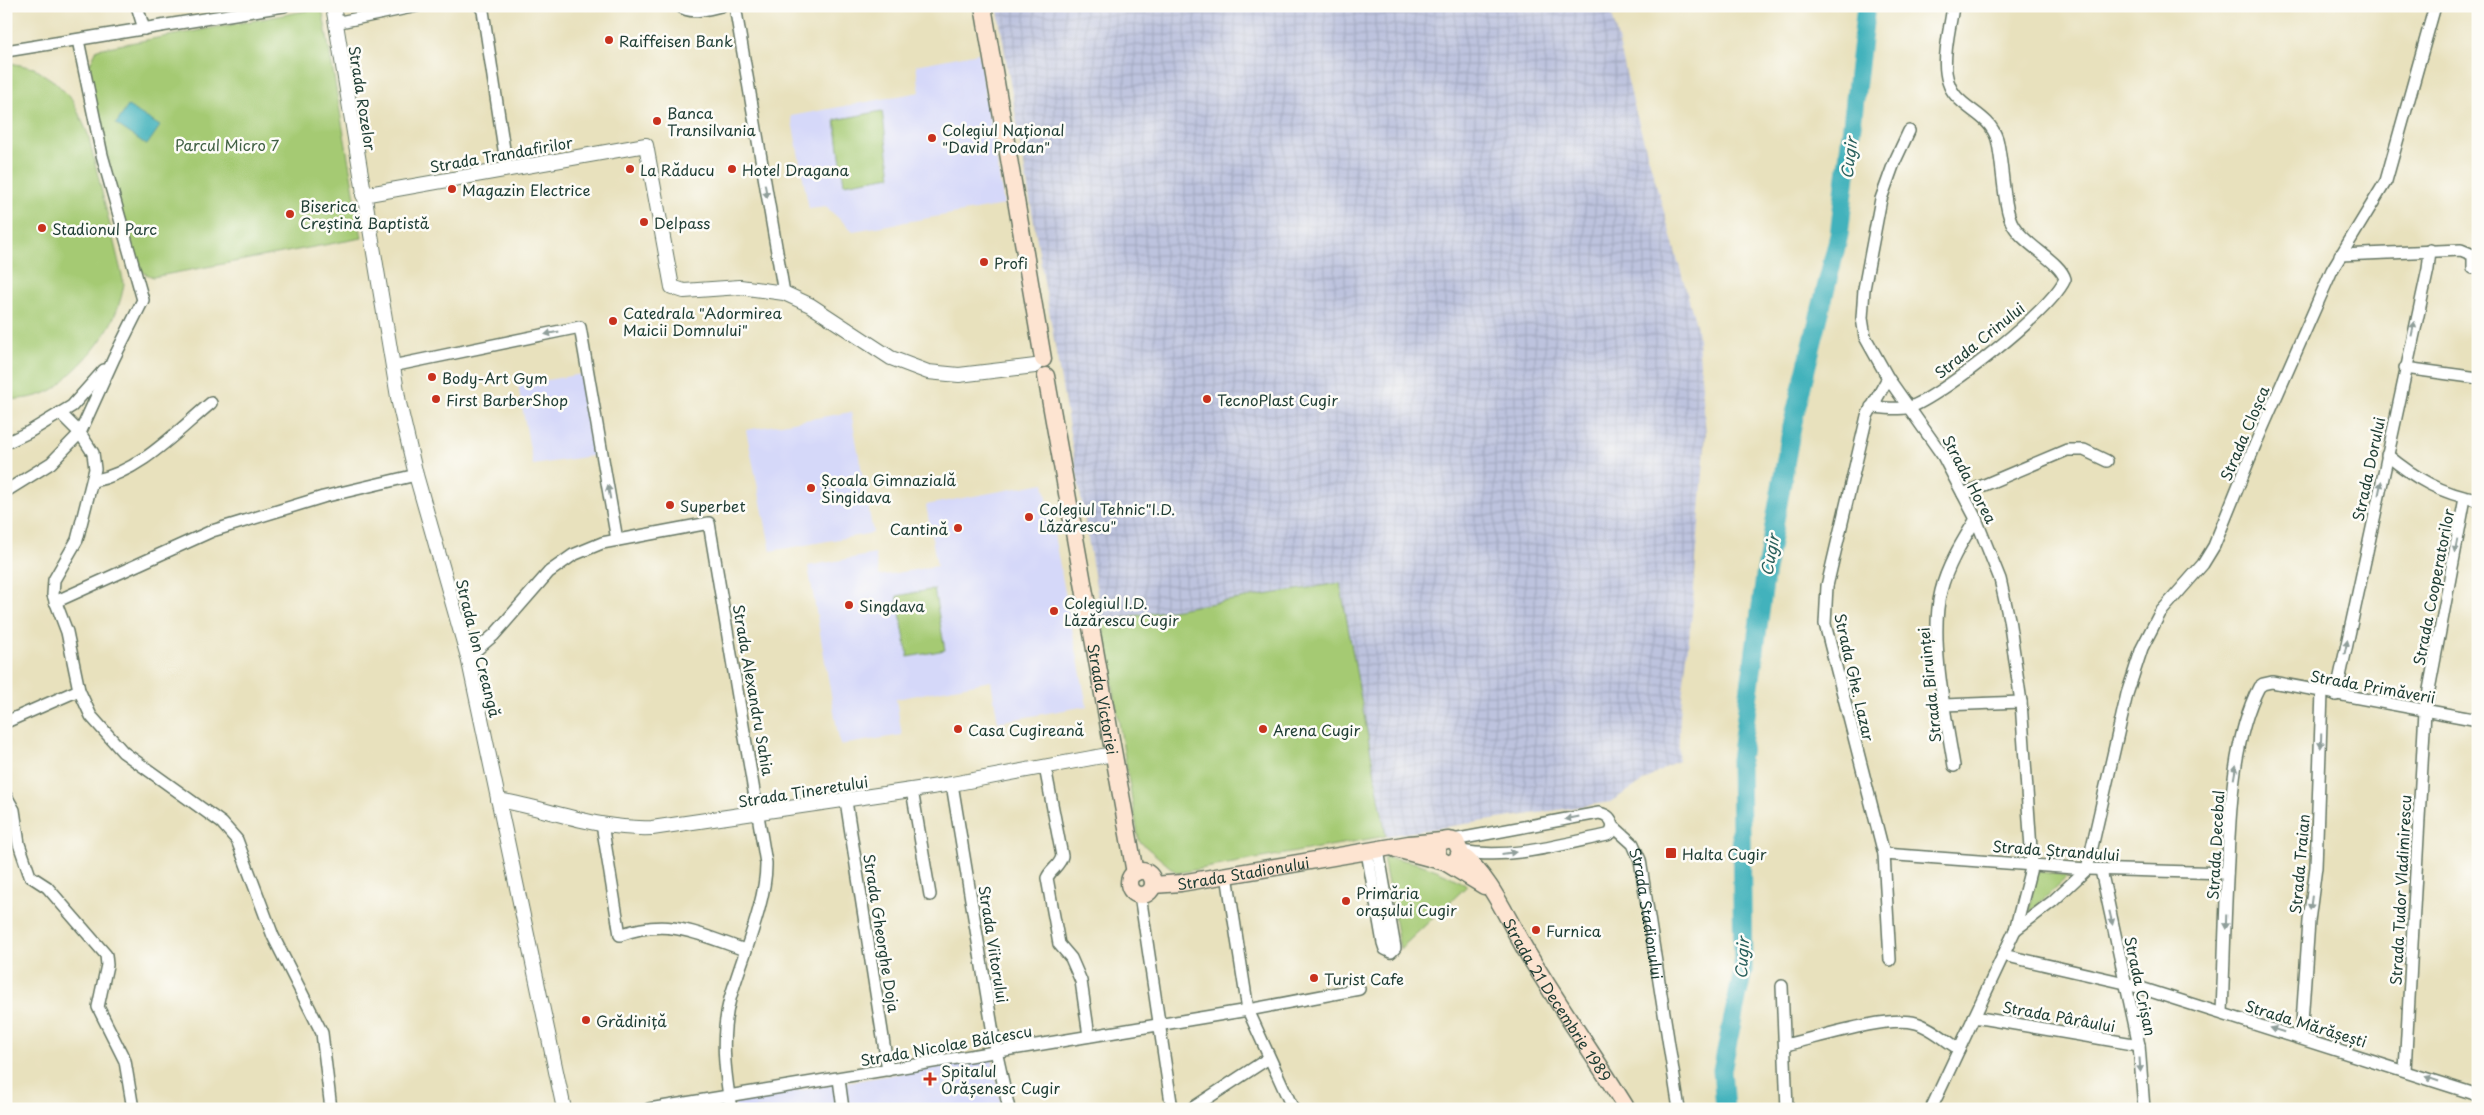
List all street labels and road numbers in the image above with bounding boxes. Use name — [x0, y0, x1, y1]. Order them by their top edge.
street label: Strada Rozelor — [343, 44, 383, 152]
street label: Strada Trandafirilor — [428, 130, 574, 178]
street label: Strada Crinului — [1929, 296, 2029, 384]
street label: Strada Cloșca — [2214, 381, 2275, 484]
street label: Strada Dorului — [2346, 415, 2390, 523]
street label: Strada Horea — [1937, 431, 2003, 528]
street label: Strada Cooperatorilor — [2406, 506, 2460, 668]
street label: Strada Ion Creangă — [451, 576, 507, 720]
street label: Strada Alexandru Sahia — [728, 602, 781, 778]
street label: Strada Ghe. Lazar — [1829, 611, 1881, 743]
street label: Strada Biruinței — [1912, 626, 1946, 744]
street label: Strada Victoriei — [1083, 641, 1125, 756]
street label: Strada Primăverii — [2309, 664, 2437, 708]
street label: Strada Tineretului — [736, 769, 870, 813]
street label: Strada Decebal — [2201, 790, 2229, 900]
street label: Strada Tudor Vladimirescu — [2384, 794, 2416, 986]
street label: Strada Traian — [2283, 813, 2315, 915]
street label: Strada Ștrandului — [1992, 834, 2120, 866]
street label: Strada Stadionului — [1624, 843, 1670, 981]
street label: Strada Stadionului — [1175, 850, 1311, 895]
street label: Strada Gheorghe Doja — [858, 852, 906, 1015]
street label: Strada Viitorului — [973, 884, 1015, 1004]
street label: Strada 21 Decembrie 1989 — [1498, 913, 1618, 1086]
street label: Strada Crișan — [2119, 934, 2163, 1038]
street label: Strada Mărășești — [2242, 994, 2370, 1052]
street label: Strada Pârâului — [2001, 995, 2117, 1037]
street label: Strada Nicolae Bălcescu — [858, 1019, 1034, 1071]

